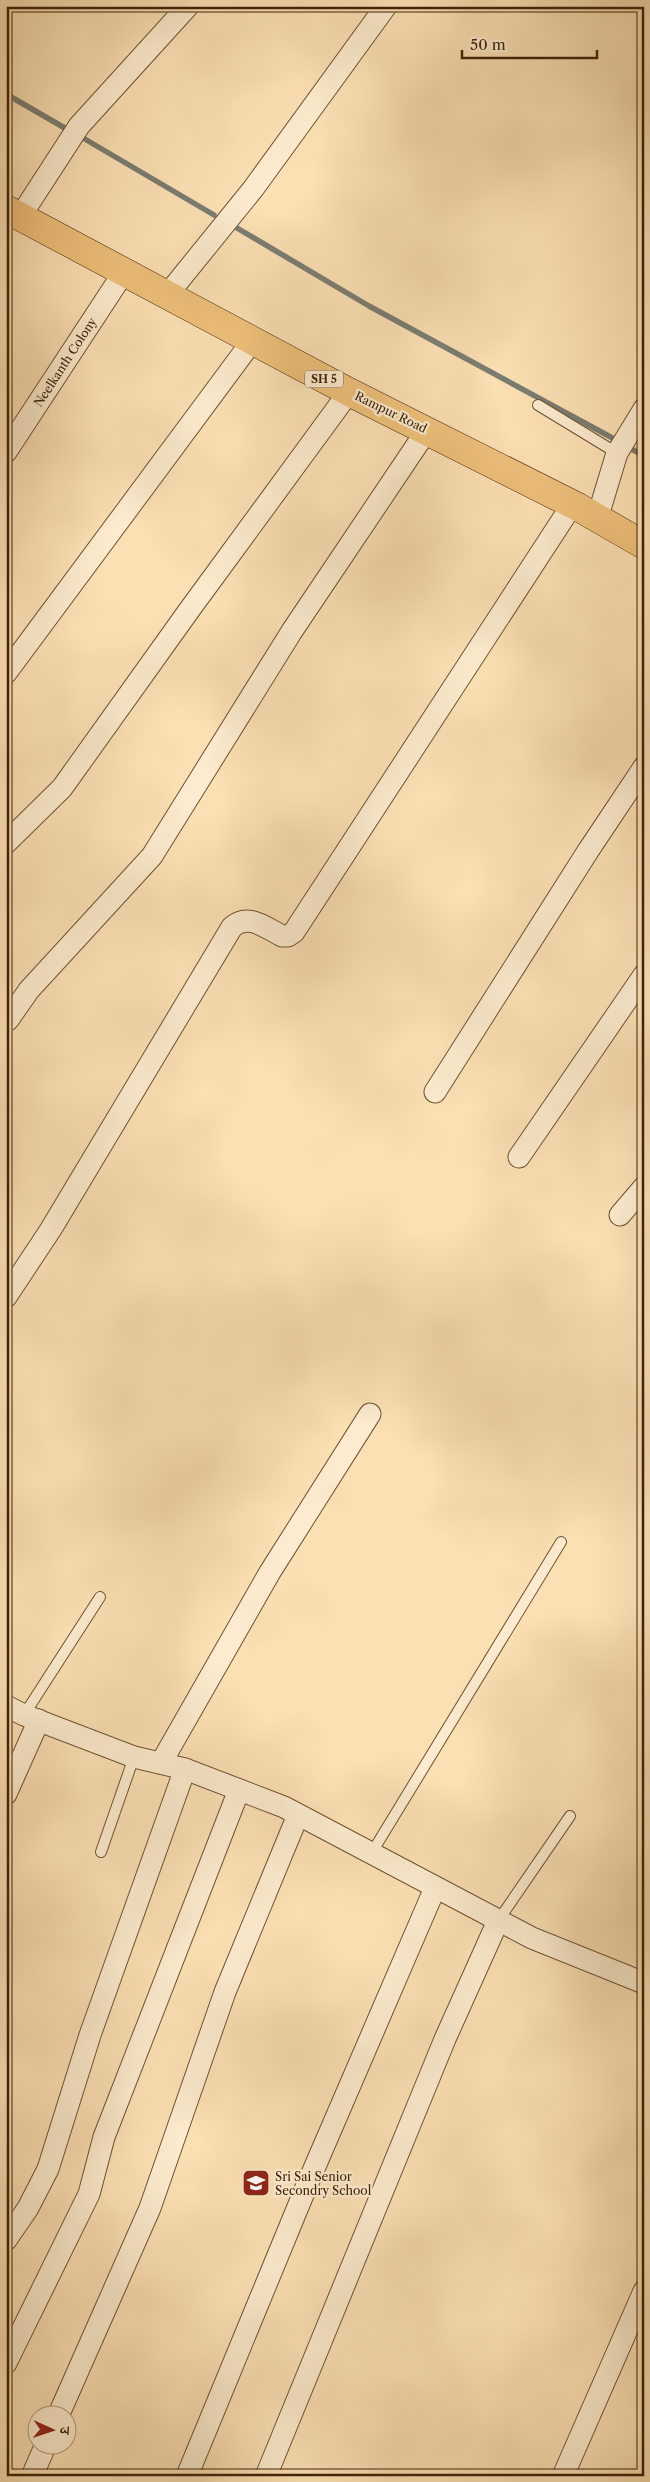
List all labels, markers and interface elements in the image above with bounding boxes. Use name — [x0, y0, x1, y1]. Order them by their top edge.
scale bar — [462, 28, 598, 60]
text: 50 m — [470, 35, 506, 54]
street label: Neelkanth Colony — [31, 314, 100, 409]
road number: SH 5 — [305, 370, 343, 388]
street label: Rampur Road — [352, 388, 430, 436]
school or university icon: Sri Sai Senior Secondry School — [241, 2168, 271, 2198]
place label: Sri Sai Senior Secondry School — [275, 2169, 372, 2198]
north arrow — [28, 2404, 78, 2454]
text: उ — [56, 2426, 74, 2436]

